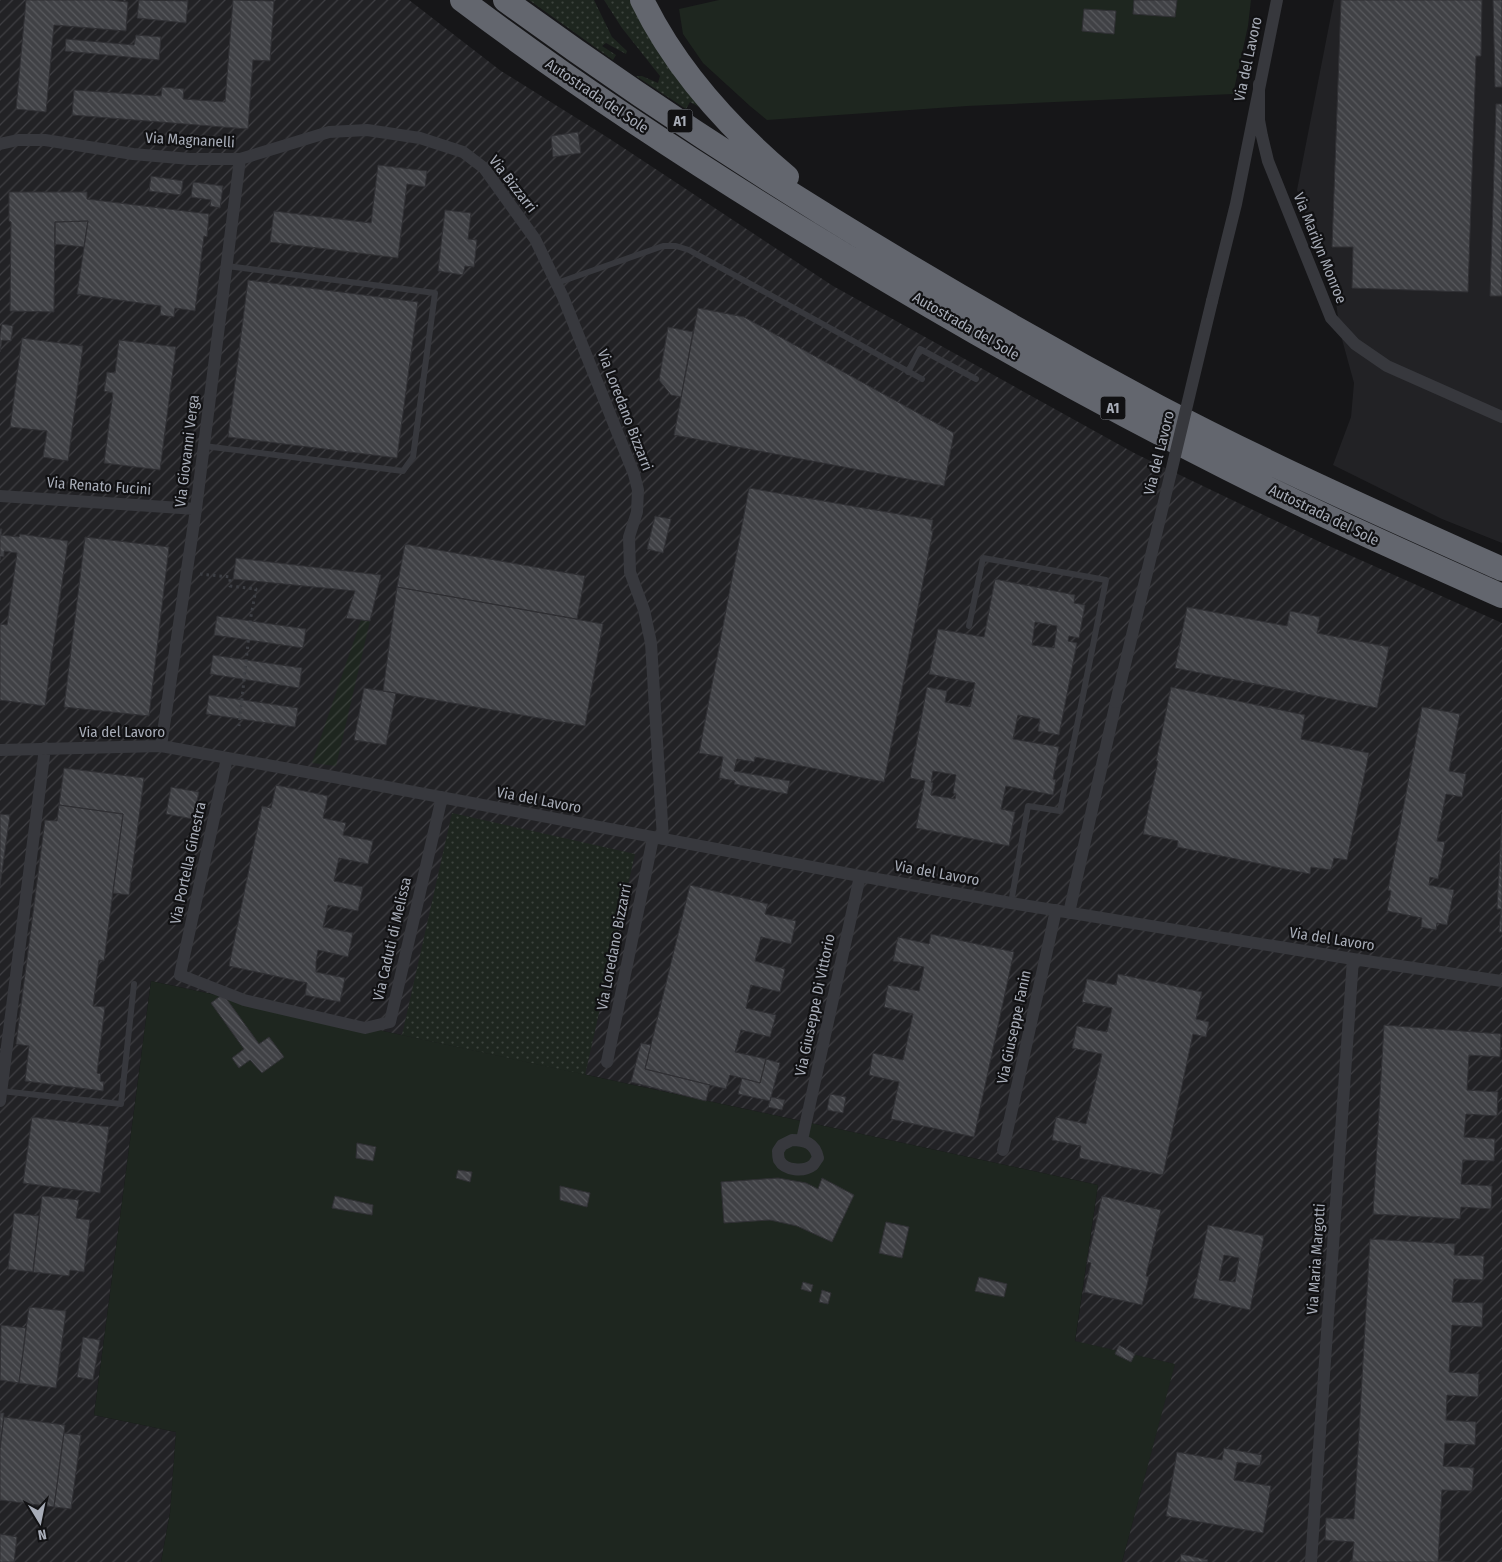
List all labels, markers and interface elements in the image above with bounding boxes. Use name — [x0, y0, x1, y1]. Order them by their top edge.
street label: Via del Lavoro — [1230, 15, 1266, 103]
street label: Autostrada del Sole — [542, 55, 652, 137]
road number: A1 — [668, 110, 692, 132]
street label: Via Magnanelli — [145, 129, 235, 151]
street label: Via Bizzarri — [485, 152, 541, 216]
street label: Via Marilyn Monroe — [1290, 190, 1350, 306]
street label: Autostrada del Sole — [909, 288, 1023, 364]
street label: Via Loredano Bizzarri — [594, 347, 656, 473]
street label: Via Giovanni Verga — [171, 394, 203, 508]
road number: A1 — [1100, 396, 1126, 419]
street label: Via del Lavoro — [1140, 409, 1178, 497]
street label: Via Renato Fucini — [46, 473, 152, 499]
street label: Autostrada del Sole — [1266, 481, 1382, 549]
street label: Via del Lavoro — [79, 723, 165, 741]
street label: Via del Lavoro — [495, 783, 583, 817]
street label: Via Portella Ginestra — [166, 800, 210, 926]
street label: Via del Lavoro — [893, 857, 981, 889]
street label: Via Caduti di Melissa — [369, 875, 415, 1003]
street label: Via Loredano Bizzarri — [593, 882, 635, 1012]
street label: Via del Lavoro — [1288, 923, 1376, 955]
street label: Via Giuseppe Di Vittorio — [791, 932, 839, 1078]
street label: Via Giuseppe Fanin — [993, 968, 1035, 1086]
street label: Via Maria Margotti — [1303, 1203, 1329, 1315]
north arrow — [15, 1497, 65, 1547]
text: N — [37, 1525, 48, 1543]

